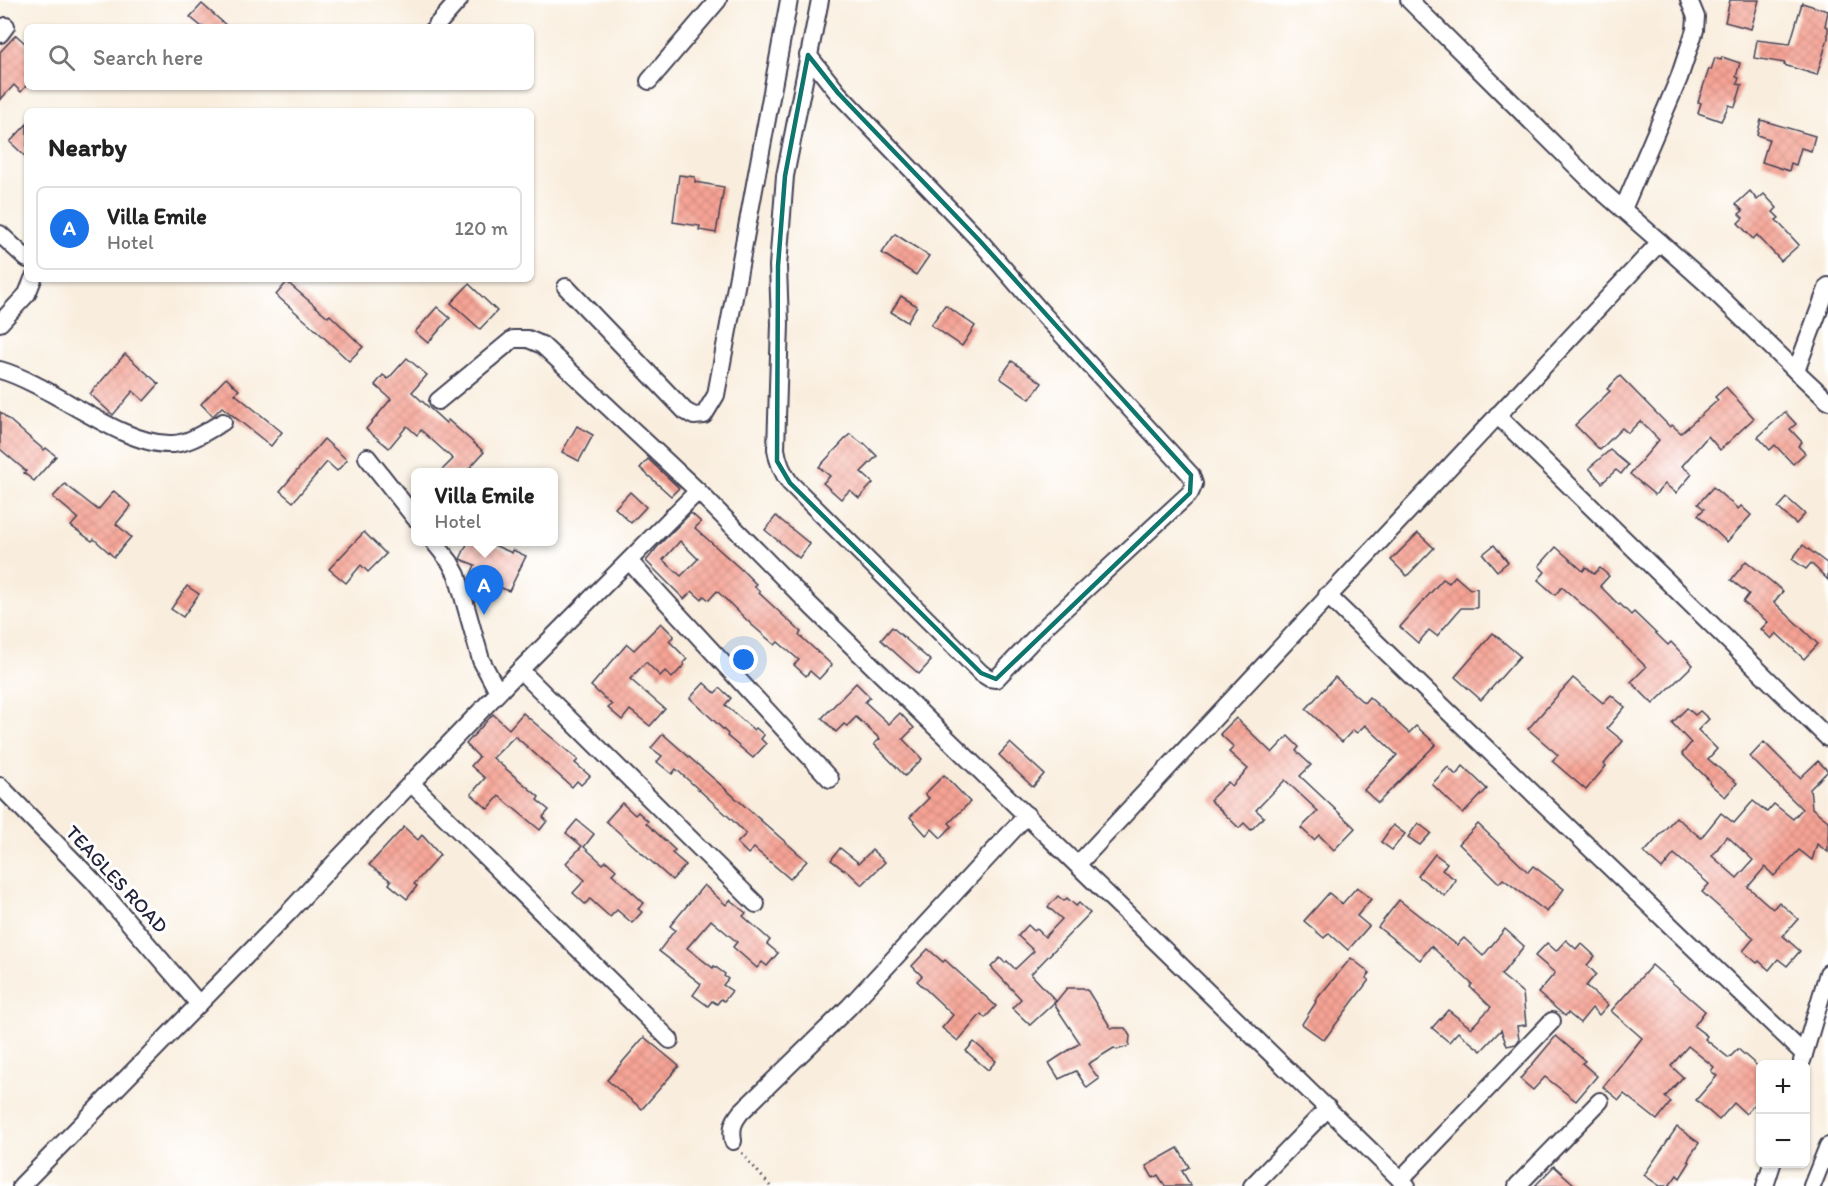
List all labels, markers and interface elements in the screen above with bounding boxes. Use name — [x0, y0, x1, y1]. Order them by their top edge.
search box — [24, 24, 534, 90]
icon: search — [45, 41, 78, 74]
text: Search here — [93, 44, 203, 71]
text: Nearby — [48, 131, 127, 163]
text: Villa Emile — [107, 203, 207, 230]
text: A — [63, 216, 76, 240]
text: 120 m — [455, 216, 508, 240]
text: Hotel — [107, 230, 154, 254]
popup — [411, 468, 558, 546]
text: Villa Emile — [435, 482, 534, 509]
text: Hotel — [435, 509, 481, 533]
pin: A — [464, 566, 504, 615]
your location — [729, 645, 758, 674]
street label: TEAGLES ROAD — [61, 820, 173, 938]
map controls — [1756, 1060, 1810, 1168]
button: + — [1756, 1060, 1810, 1114]
button: − — [1756, 1114, 1810, 1168]

